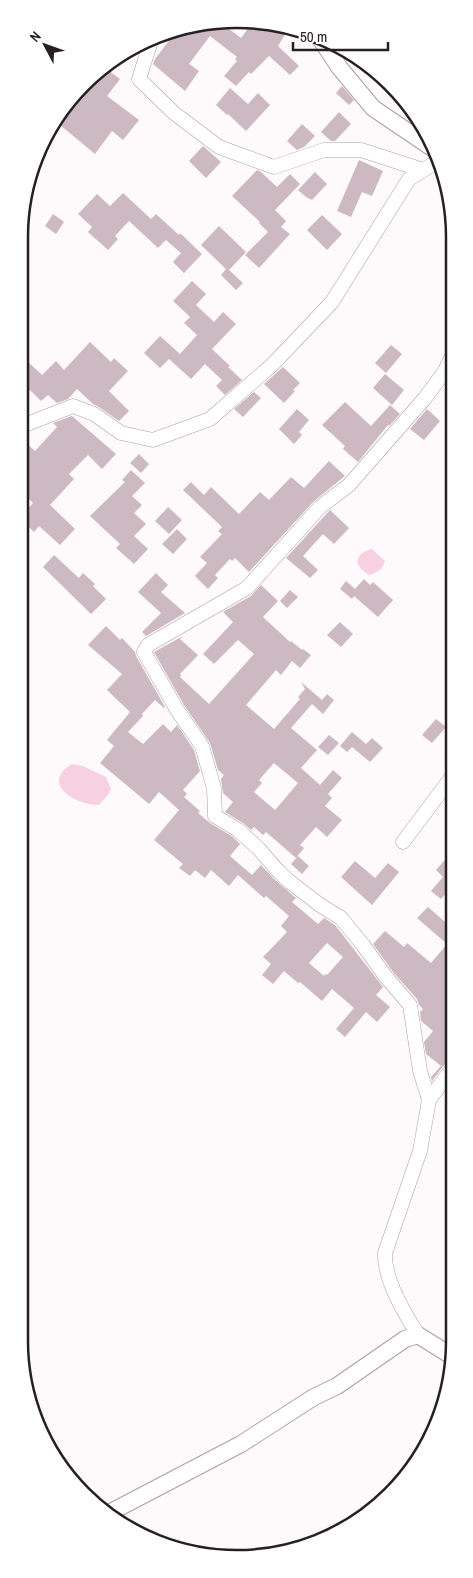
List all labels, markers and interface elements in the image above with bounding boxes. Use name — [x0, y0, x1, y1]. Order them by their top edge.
north arrow — [20, 20, 70, 70]
scale bar — [293, 20, 388, 52]
text: 50 m — [300, 26, 327, 47]
text: N — [26, 27, 45, 46]

